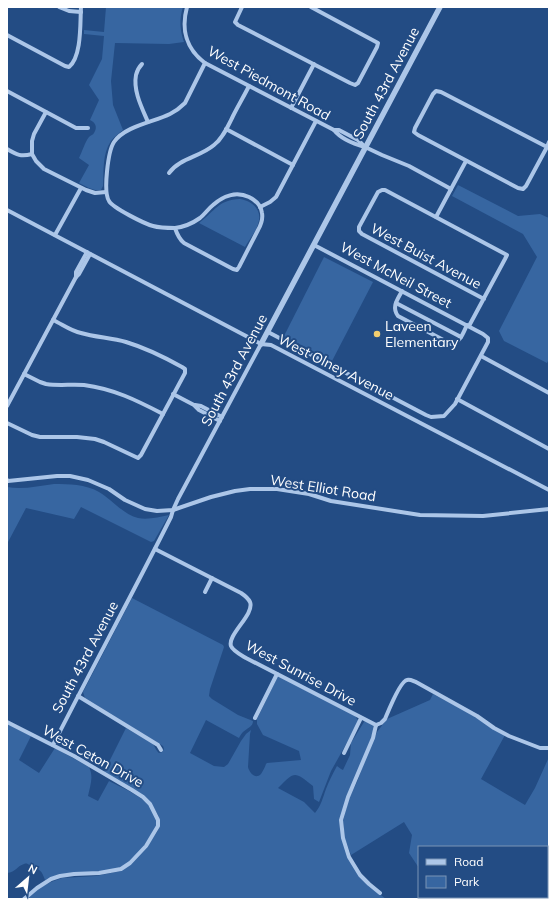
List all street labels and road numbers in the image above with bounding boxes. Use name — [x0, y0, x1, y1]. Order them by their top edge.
street label: South 43rd Avenue — [349, 24, 423, 142]
street label: West Piedmont Road — [204, 42, 334, 124]
street label: West Buist Avenue — [368, 219, 484, 293]
street label: West McNeil Street — [337, 238, 455, 312]
street label: South 43rd Avenue — [197, 311, 271, 429]
street label: West Olney Avenue — [275, 330, 397, 404]
street label: West Elliot Road — [269, 471, 377, 505]
street label: South 43rd Avenue — [48, 598, 122, 716]
street label: West Sunrise Drive — [242, 636, 360, 710]
street label: West Ceton Drive — [39, 721, 147, 791]

